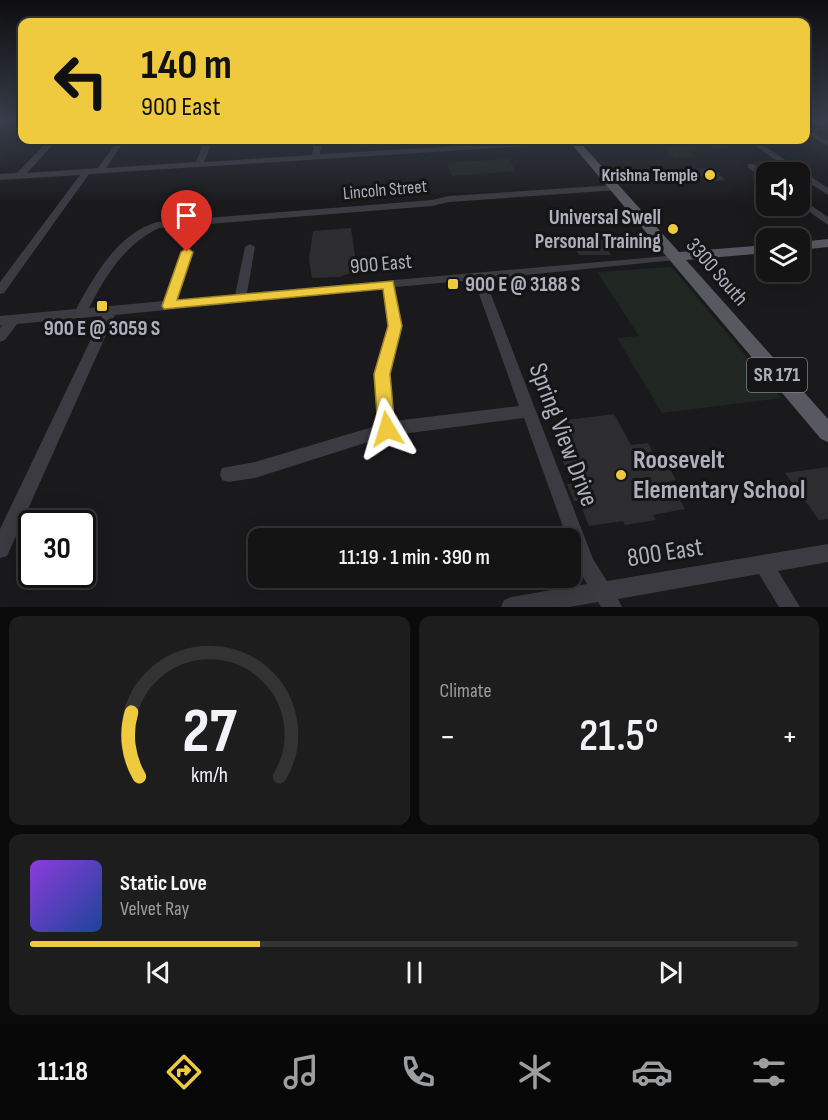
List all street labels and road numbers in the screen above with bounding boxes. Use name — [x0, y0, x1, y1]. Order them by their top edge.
street label: Lincoln Street — [342, 176, 428, 204]
street label: 3300 South — [681, 233, 753, 311]
street label: 900 East — [349, 249, 413, 279]
road number: SR 171 — [747, 358, 807, 392]
street label: Spring View Drive — [521, 359, 605, 511]
street label: 800 East — [625, 532, 705, 574]

